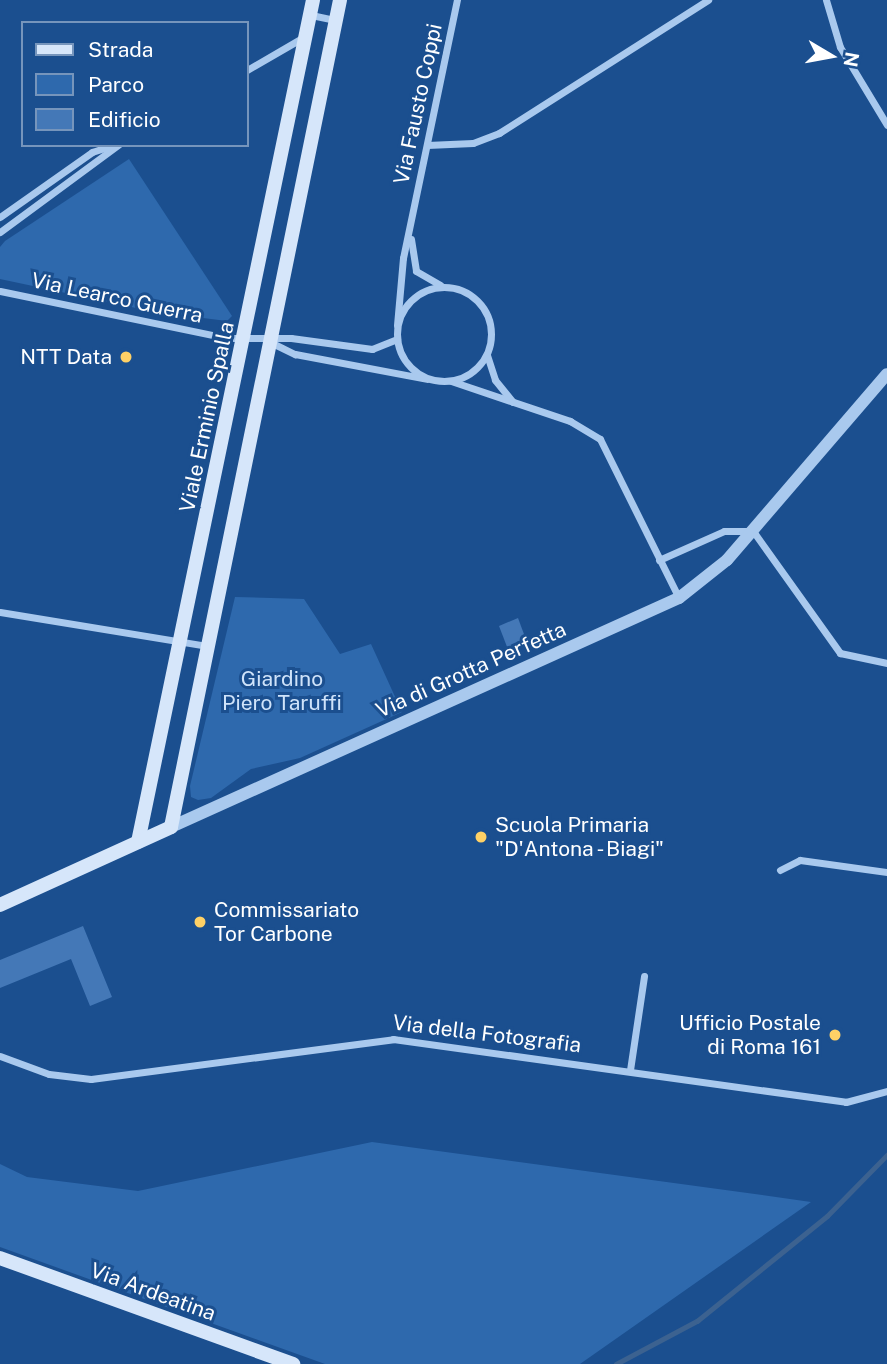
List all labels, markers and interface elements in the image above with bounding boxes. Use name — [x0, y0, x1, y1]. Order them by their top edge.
legend — [21, 21, 248, 147]
street label: Via Fausto Coppi — [389, 21, 447, 187]
north arrow — [796, 21, 866, 91]
text: Strada — [88, 37, 153, 62]
text: N — [840, 50, 864, 69]
text: Parco — [88, 72, 144, 97]
text: Edificio — [88, 107, 161, 132]
street label: Via Learco Guerra — [29, 268, 205, 328]
street label: Viale Erminio Spalla — [174, 319, 240, 515]
place label: NTT Data — [20, 344, 112, 370]
marker: NTT Data — [118, 349, 134, 365]
street label: Via di Grotta Perfetta — [372, 617, 570, 723]
park label: Giardino Piero Taruffi — [222, 666, 342, 716]
place label: Scuola Primaria "D'Antona - Biagi" — [495, 812, 670, 862]
marker: Scuola Primaria "D'Antona - Biagi" — [473, 829, 489, 845]
place label: Commissariato Tor Carbone — [214, 897, 359, 947]
marker: Commissariato Tor Carbone — [192, 914, 208, 930]
street label: Via della Fotografia — [391, 1010, 583, 1058]
place label: Ufficio Postale di Roma 161 — [679, 1010, 821, 1060]
marker: Ufficio Postale di Roma 161 — [827, 1027, 843, 1043]
street label: Via Ardeatina — [87, 1258, 219, 1326]

